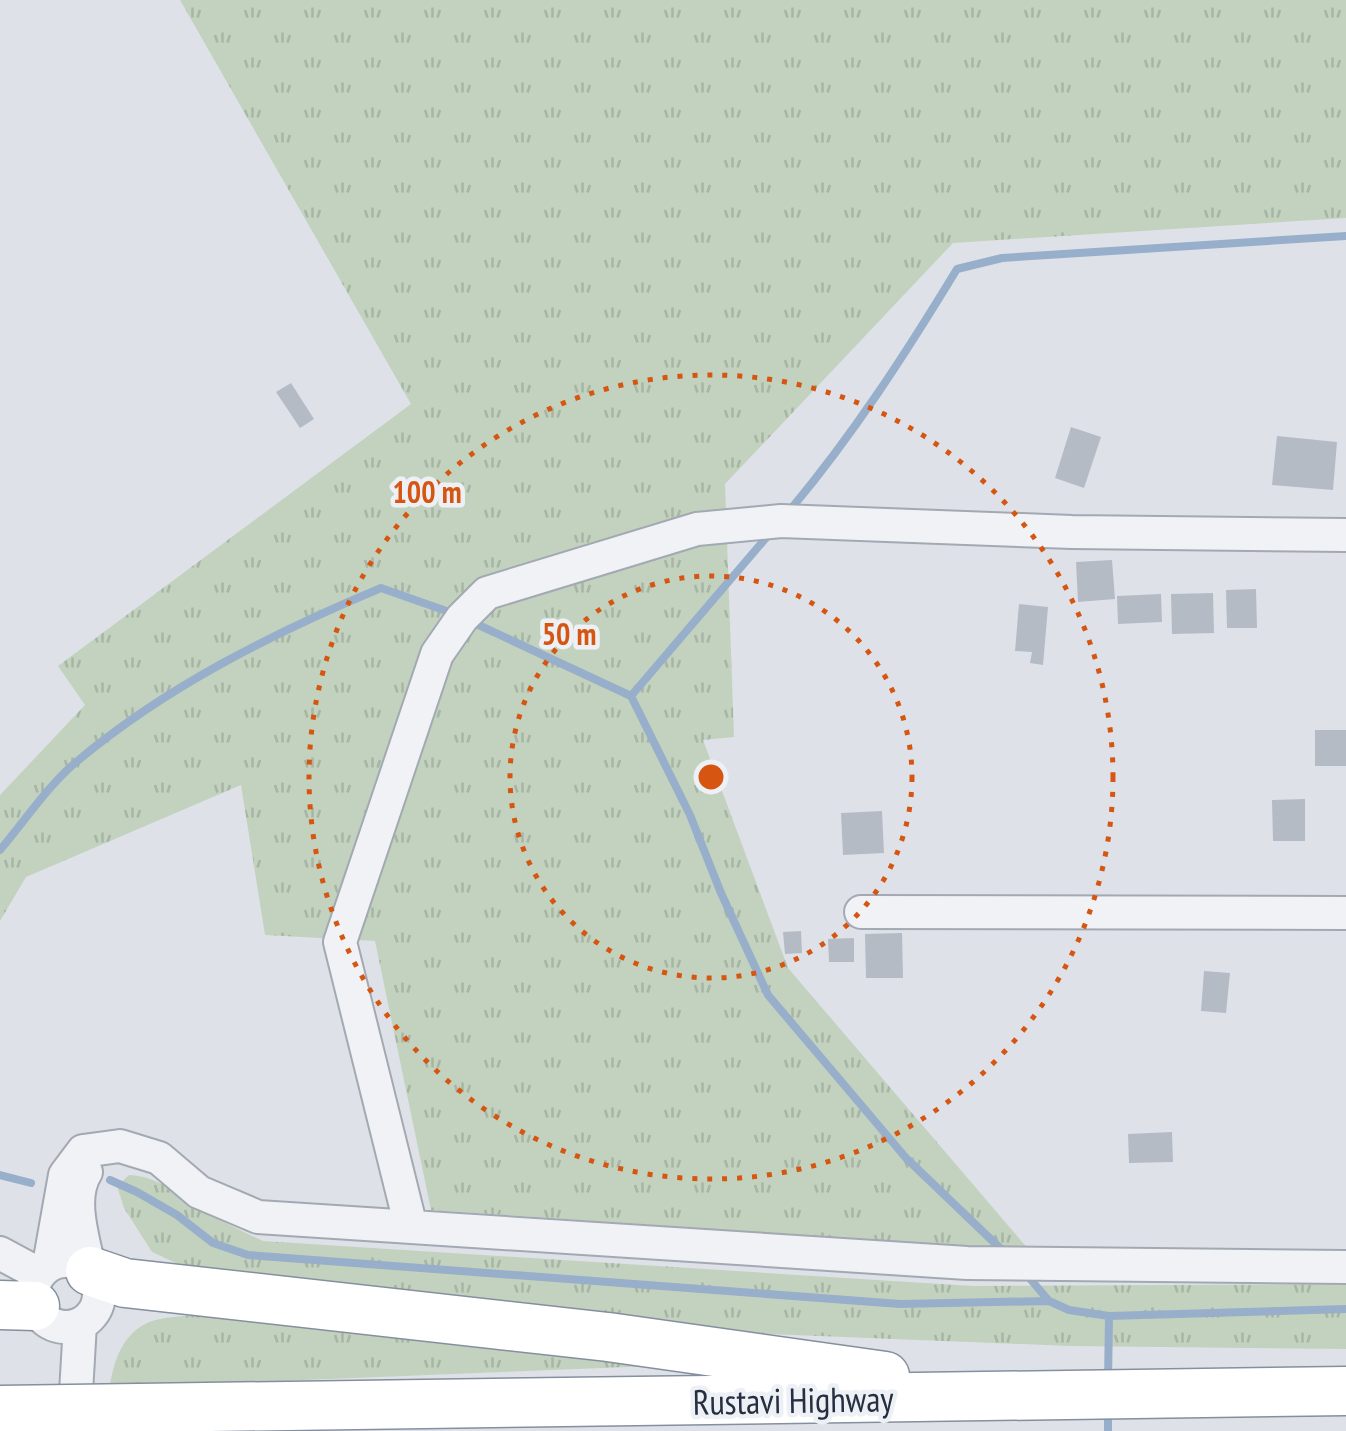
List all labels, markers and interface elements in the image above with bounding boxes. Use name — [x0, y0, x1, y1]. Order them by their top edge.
text: 100 m — [392, 472, 462, 511]
text: 50 m — [542, 614, 596, 653]
centre of rings — [693, 759, 729, 795]
street label: Rustavi Highway — [692, 1375, 895, 1425]

